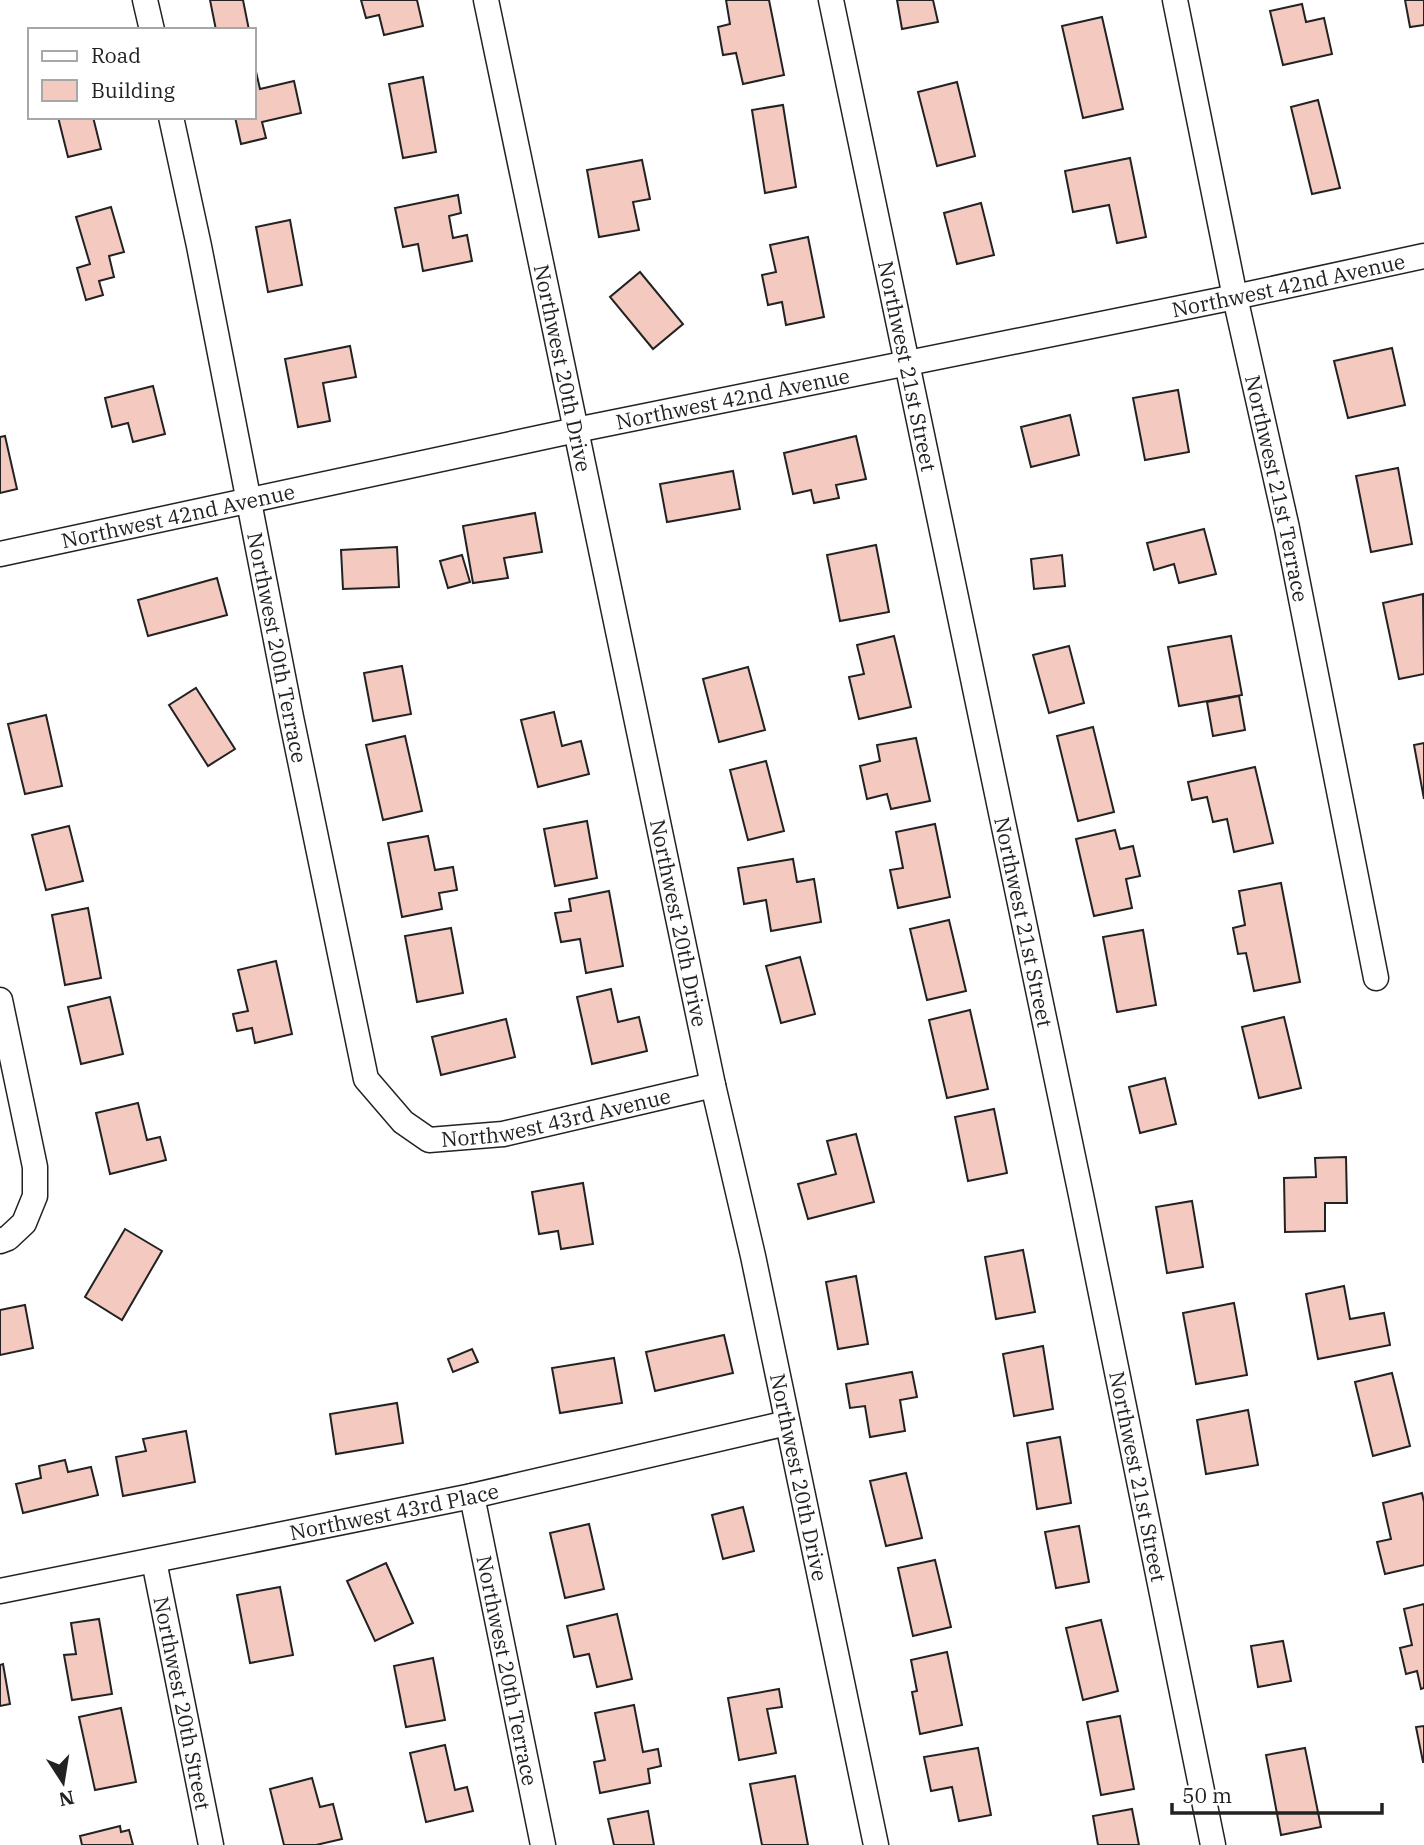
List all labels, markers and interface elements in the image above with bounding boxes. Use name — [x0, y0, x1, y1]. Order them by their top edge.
legend — [28, 28, 256, 119]
text: Road — [91, 41, 141, 69]
text: Building — [91, 76, 176, 104]
street label: Northwest 42nd Avenue — [1169, 247, 1408, 323]
street label: Northwest 21st Street — [872, 258, 943, 474]
street label: Northwest 20th Drive — [528, 262, 598, 474]
street label: Northwest 42nd Avenue — [613, 361, 852, 436]
street label: Northwest 21st Terrace — [1239, 372, 1315, 604]
street label: Northwest 42nd Avenue — [59, 477, 297, 554]
street label: Northwest 20th Terrace — [241, 530, 314, 765]
street label: Northwest 21st Street — [988, 814, 1060, 1030]
street label: Northwest 20th Drive — [644, 817, 714, 1029]
street label: Northwest 43rd Avenue — [440, 1081, 673, 1153]
street label: Northwest 21st Street — [1103, 1369, 1173, 1584]
street label: Northwest 20th Drive — [764, 1371, 834, 1583]
street label: Northwest 43rd Place — [287, 1476, 501, 1546]
street label: Northwest 20th Terrace — [470, 1553, 545, 1788]
street label: Northwest 20th Street — [147, 1594, 218, 1813]
north arrow — [28, 1747, 98, 1817]
scale bar — [1172, 1772, 1382, 1816]
text: 50 m — [1182, 1781, 1232, 1809]
text: N — [57, 1785, 76, 1812]

